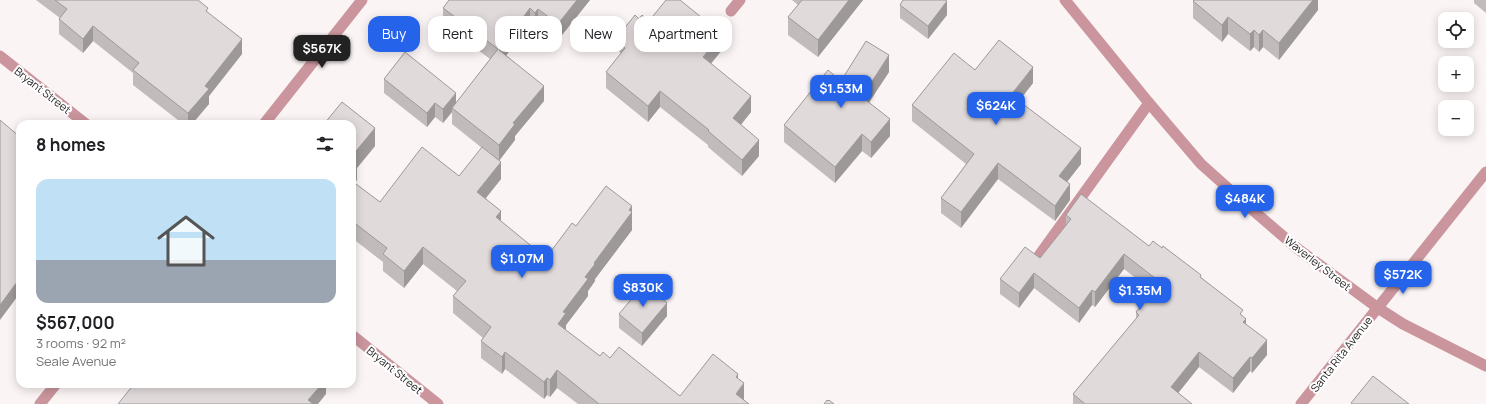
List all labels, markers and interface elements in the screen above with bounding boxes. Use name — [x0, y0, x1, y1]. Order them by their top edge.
map controls — [1438, 12, 1474, 136]
button: locate — [1438, 12, 1474, 48]
chip: Buy — [368, 16, 420, 52]
chip: Rent — [428, 16, 487, 52]
chip: Filters — [495, 16, 562, 52]
chip: New — [570, 16, 626, 52]
chip: Apartment — [634, 16, 732, 52]
pin: $567K — [294, 35, 350, 69]
text: $567K — [302, 39, 342, 57]
button: + — [1438, 56, 1474, 92]
street label: Bryant Street — [12, 63, 74, 117]
pin: $1.53M — [808, 75, 874, 109]
text: $1.53M — [819, 79, 863, 97]
pin: $624K — [968, 92, 1024, 126]
text: $624K — [976, 96, 1016, 114]
button: − — [1438, 100, 1474, 136]
text: 8 homes — [36, 133, 106, 156]
icon: filters — [314, 133, 336, 155]
pin: $484K — [1217, 185, 1273, 219]
text: $484K — [1225, 189, 1265, 207]
icon: home — [150, 205, 222, 277]
street label: Waverley Street — [1282, 232, 1354, 294]
pin: $1.07M — [489, 245, 555, 279]
text: $1.07M — [500, 249, 544, 267]
pin: $572K — [1375, 261, 1431, 295]
text: $572K — [1384, 265, 1422, 283]
pin: $830K — [615, 274, 671, 308]
pin: $1.35M — [1107, 277, 1173, 311]
text: $830K — [623, 278, 663, 296]
text: $1.35M — [1118, 281, 1162, 299]
text: $567,000 — [36, 311, 115, 334]
street label: Santa Rita Avenue — [1307, 313, 1376, 395]
text: 3 rooms · 92 m² — [36, 334, 126, 352]
street label: Bryant Street — [364, 343, 426, 397]
text: Seale Avenue — [36, 352, 116, 370]

